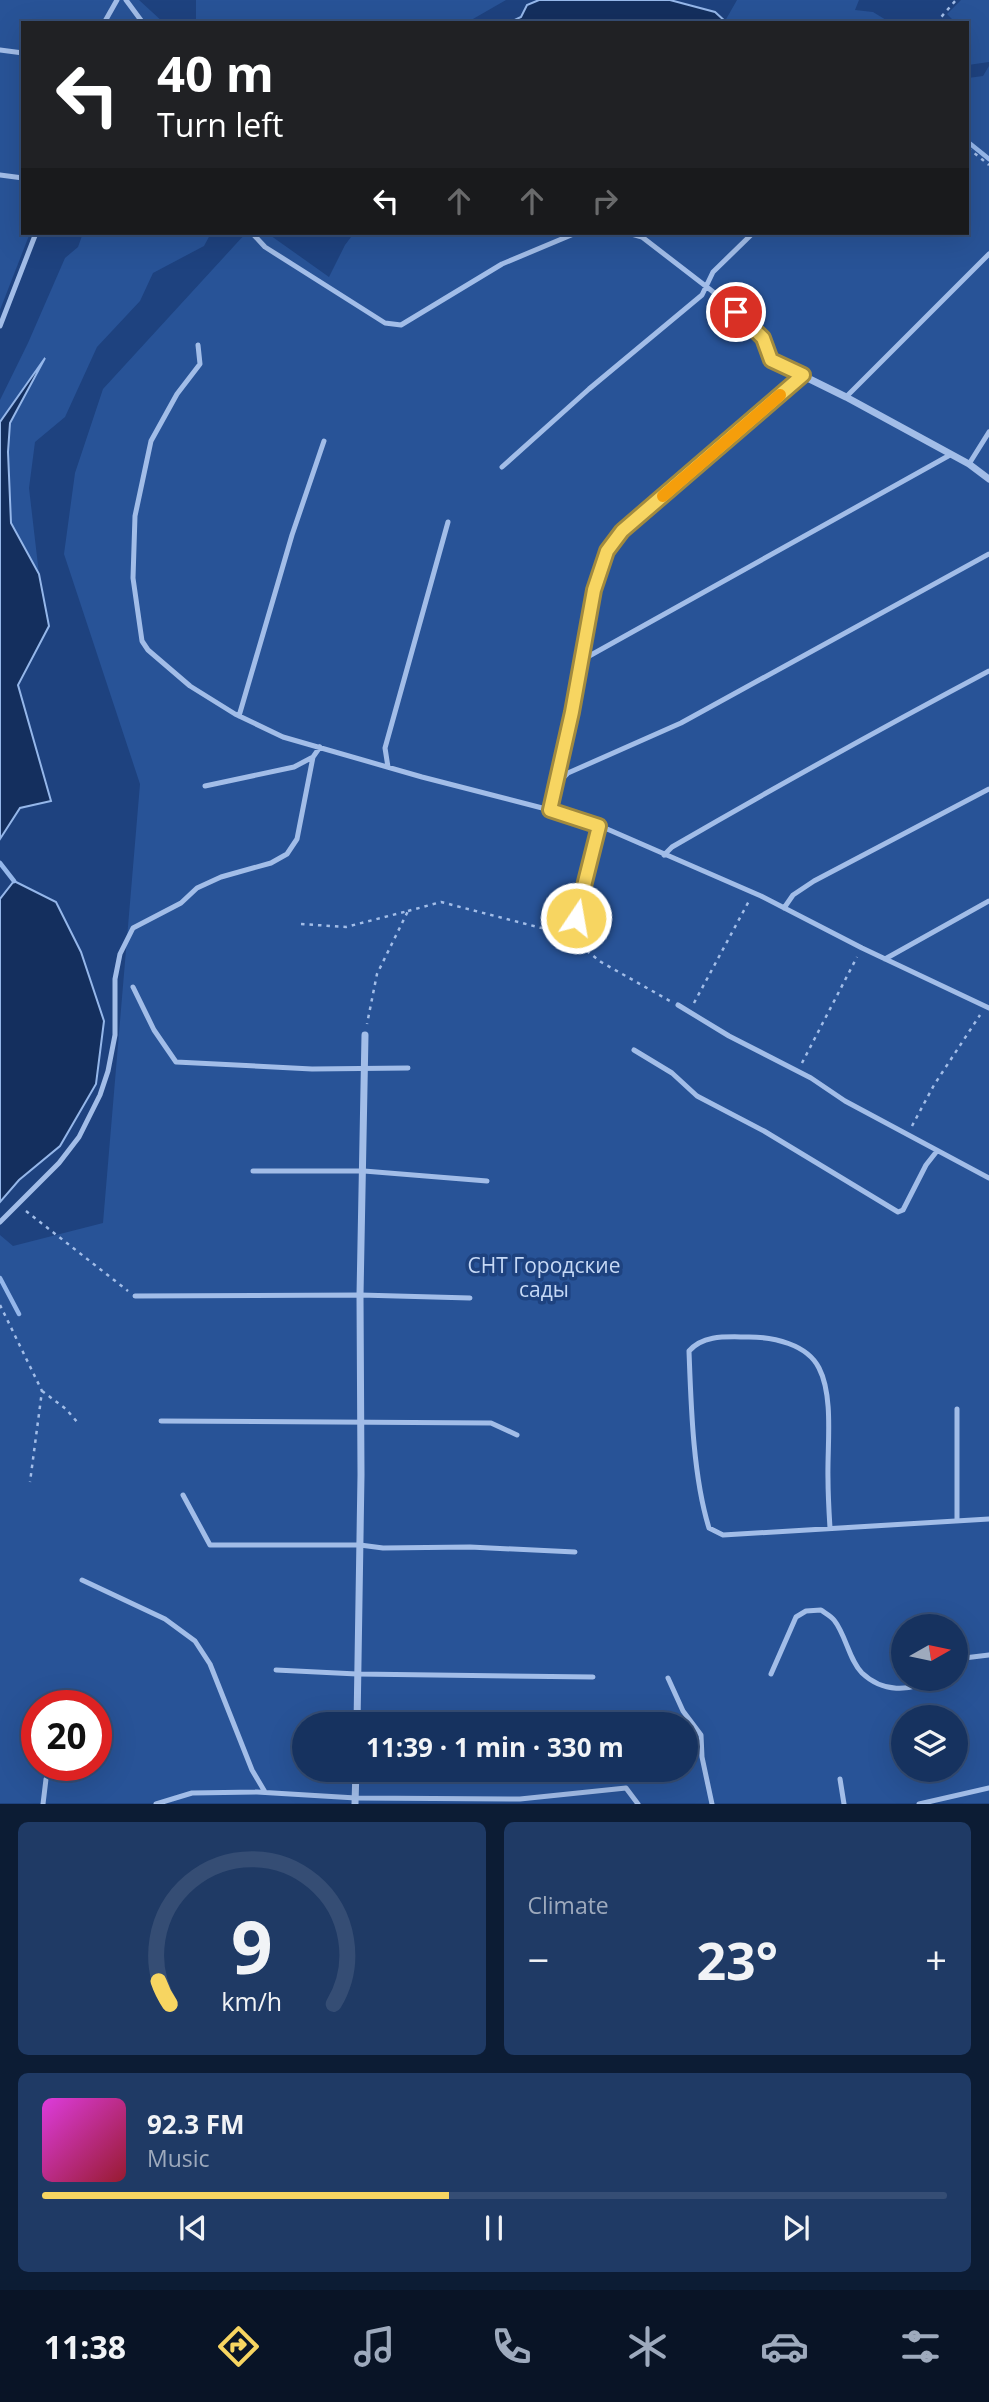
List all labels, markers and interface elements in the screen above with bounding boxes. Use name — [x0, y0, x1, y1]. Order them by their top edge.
text: 40 m — [157, 40, 274, 106]
icon: left — [42, 49, 133, 140]
text: Turn left — [157, 103, 283, 146]
icon: left — [367, 182, 405, 220]
icon: ahead — [440, 182, 478, 220]
icon: ahead — [513, 182, 551, 220]
icon: right — [586, 182, 624, 220]
pin — [706, 282, 766, 342]
icon: arrive — [717, 293, 755, 331]
position arrow — [539, 881, 613, 955]
park label: СНТ Городские сады — [468, 1251, 620, 1303]
north arrow — [891, 1614, 968, 1690]
map controls — [891, 1614, 968, 1782]
speed limit sign: 20 — [21, 1690, 112, 1781]
button: layers — [891, 1705, 968, 1782]
text: 11:39 · 1 min · 330 m — [366, 1729, 624, 1765]
text: Climate — [528, 1889, 609, 1921]
text: 9 — [231, 1897, 273, 1996]
text: 23° — [696, 1924, 778, 1995]
text: − — [528, 1933, 549, 1985]
text: + — [925, 1933, 947, 1985]
text: km/h — [221, 1984, 282, 2018]
text: 92.3 FM — [147, 2106, 245, 2142]
text: Music — [147, 2142, 210, 2174]
icon: previous — [174, 2209, 212, 2247]
icon: pause — [475, 2209, 513, 2247]
icon: next — [777, 2209, 815, 2247]
icon: directions — [214, 2322, 263, 2371]
icon: music — [350, 2322, 399, 2371]
icon: phone — [487, 2322, 536, 2371]
icon: climate — [623, 2322, 672, 2371]
icon: car — [760, 2322, 809, 2371]
icon: filters — [896, 2322, 945, 2371]
text: 11:38 — [44, 2325, 126, 2368]

